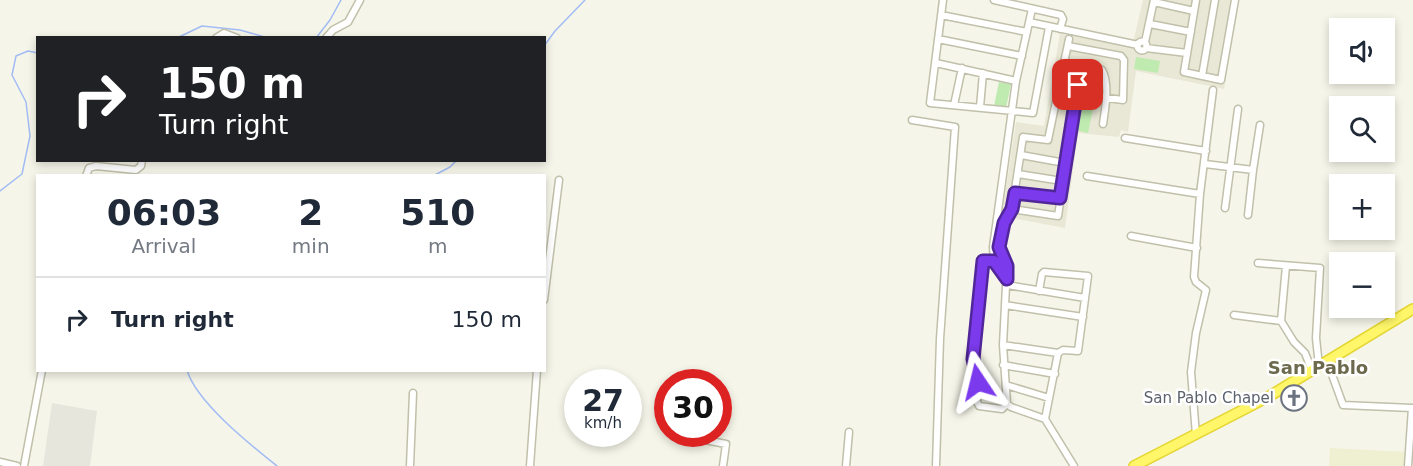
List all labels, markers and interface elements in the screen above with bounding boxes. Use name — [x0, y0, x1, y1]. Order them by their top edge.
map controls — [1329, 18, 1395, 318]
button: sound — [1329, 18, 1395, 84]
text: 150 m — [159, 59, 305, 108]
pin — [1052, 59, 1103, 110]
icon: right — [60, 60, 138, 138]
icon: arrive — [1061, 68, 1094, 101]
button: search — [1329, 96, 1395, 162]
text: Turn right — [159, 109, 288, 140]
button: + — [1329, 174, 1395, 240]
text: 06:03 — [107, 192, 221, 233]
text: 2 — [298, 192, 323, 233]
text: 510 — [400, 192, 475, 233]
text: Arrival — [131, 234, 196, 258]
text: min — [292, 234, 330, 258]
text: m — [428, 234, 448, 258]
button: − — [1329, 252, 1395, 318]
icon: right — [60, 303, 93, 336]
text: Turn right — [111, 307, 234, 332]
text: 150 m — [452, 307, 522, 332]
position arrow — [946, 350, 1010, 414]
district label: San Pablo — [1268, 357, 1368, 378]
speed limit sign: 30 — [654, 369, 732, 447]
text: 27 — [582, 383, 624, 418]
church icon: San Pablo Chapel — [1279, 383, 1309, 413]
place label: San Pablo Chapel — [1144, 389, 1274, 407]
text: km/h — [584, 414, 622, 432]

